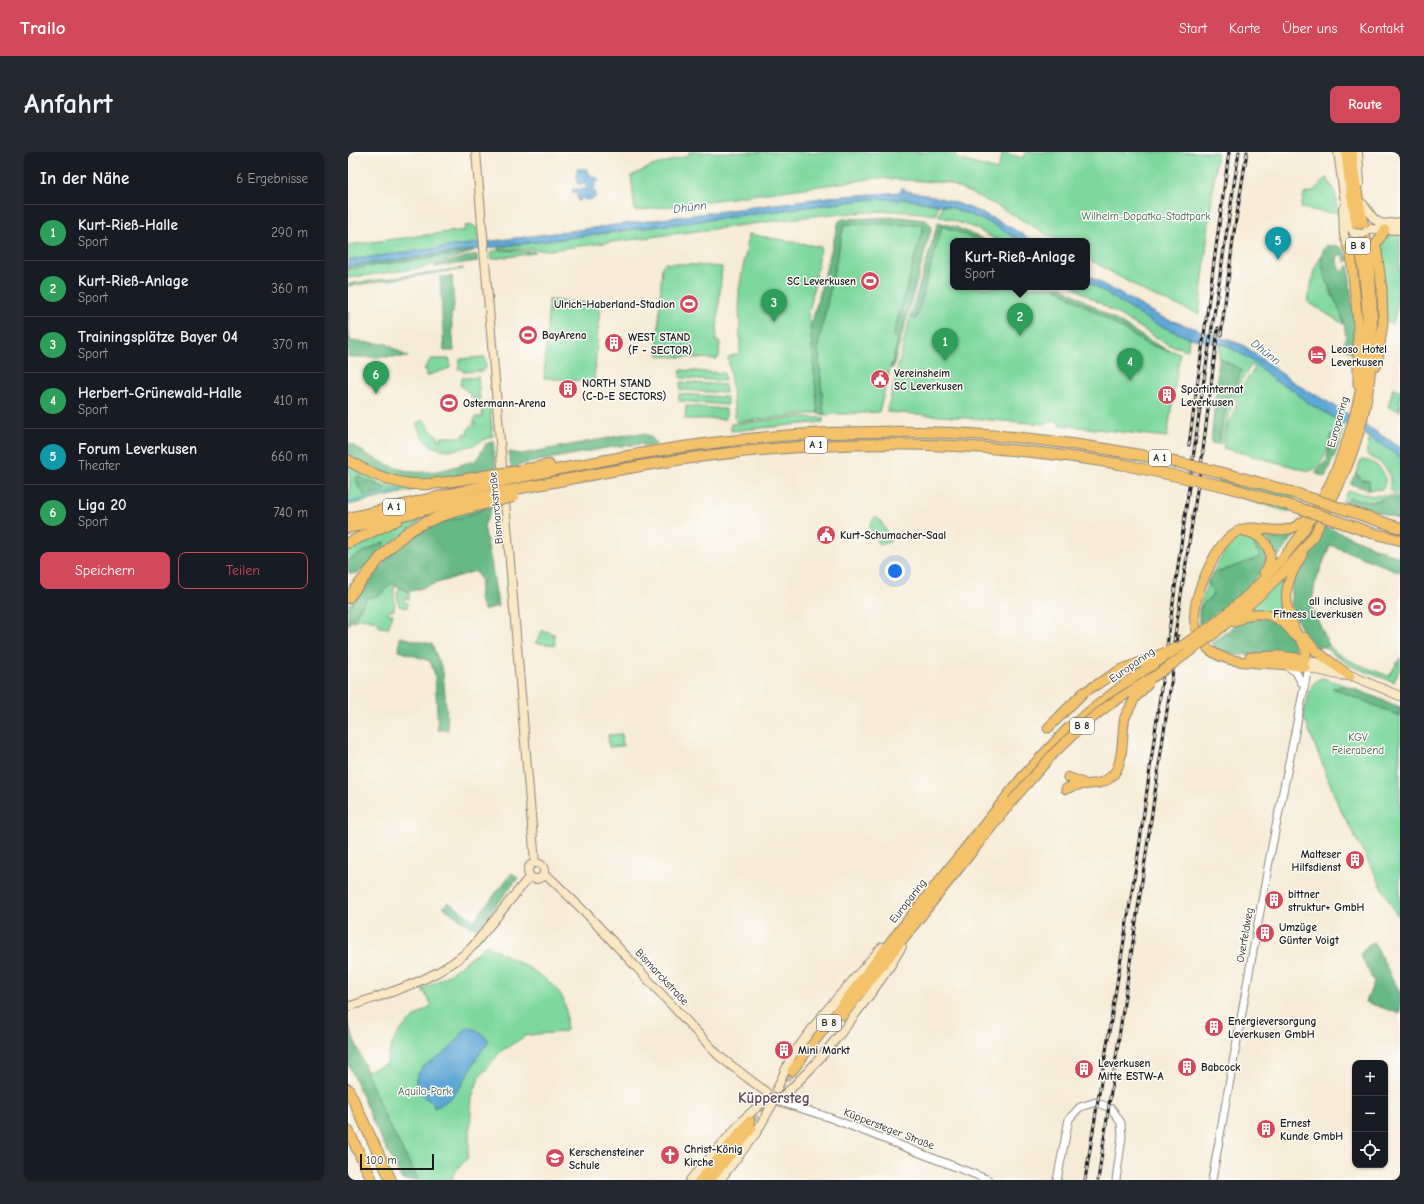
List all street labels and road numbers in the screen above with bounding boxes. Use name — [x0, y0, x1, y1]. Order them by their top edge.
road number: B 8 — [1346, 238, 1370, 254]
street label: Europaring — [1325, 395, 1351, 449]
road number: A 1 — [805, 437, 827, 453]
road number: A 1 — [1149, 450, 1171, 466]
street label: Bismarckstraße — [486, 471, 506, 545]
road number: A 1 — [383, 499, 405, 515]
street label: Europaring — [1107, 645, 1157, 685]
road number: B 8 — [1070, 718, 1094, 734]
street label: Europaring — [887, 876, 929, 926]
street label: Overfeldweg — [1234, 906, 1256, 964]
street label: Bismarckstraße — [633, 946, 692, 1008]
road number: B 8 — [817, 1015, 841, 1031]
street label: Küppersteger Straße — [842, 1106, 937, 1152]

